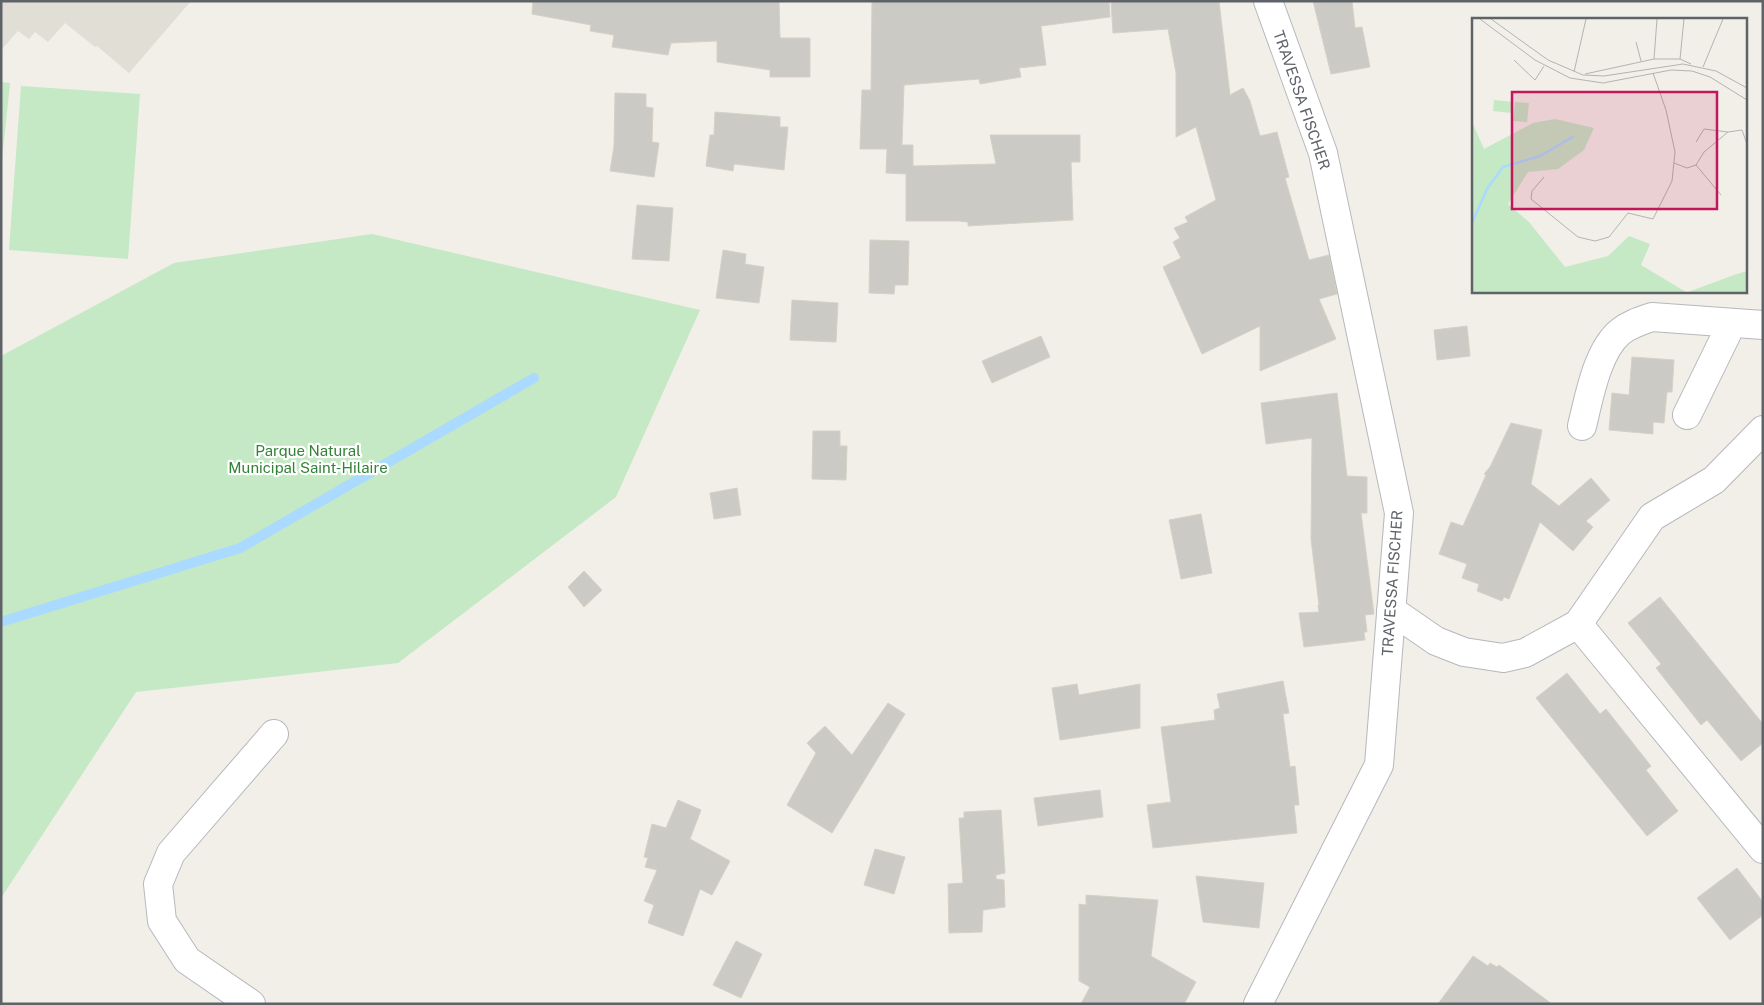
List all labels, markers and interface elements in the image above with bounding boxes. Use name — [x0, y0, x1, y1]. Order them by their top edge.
inset map — [1472, 18, 1746, 292]
street label: TRAVESSA FISCHER — [1270, 28, 1334, 172]
park label: Parque Natural Municipal Saint-Hilaire — [228, 442, 388, 476]
street label: TRAVESSA FISCHER — [1378, 510, 1406, 656]

